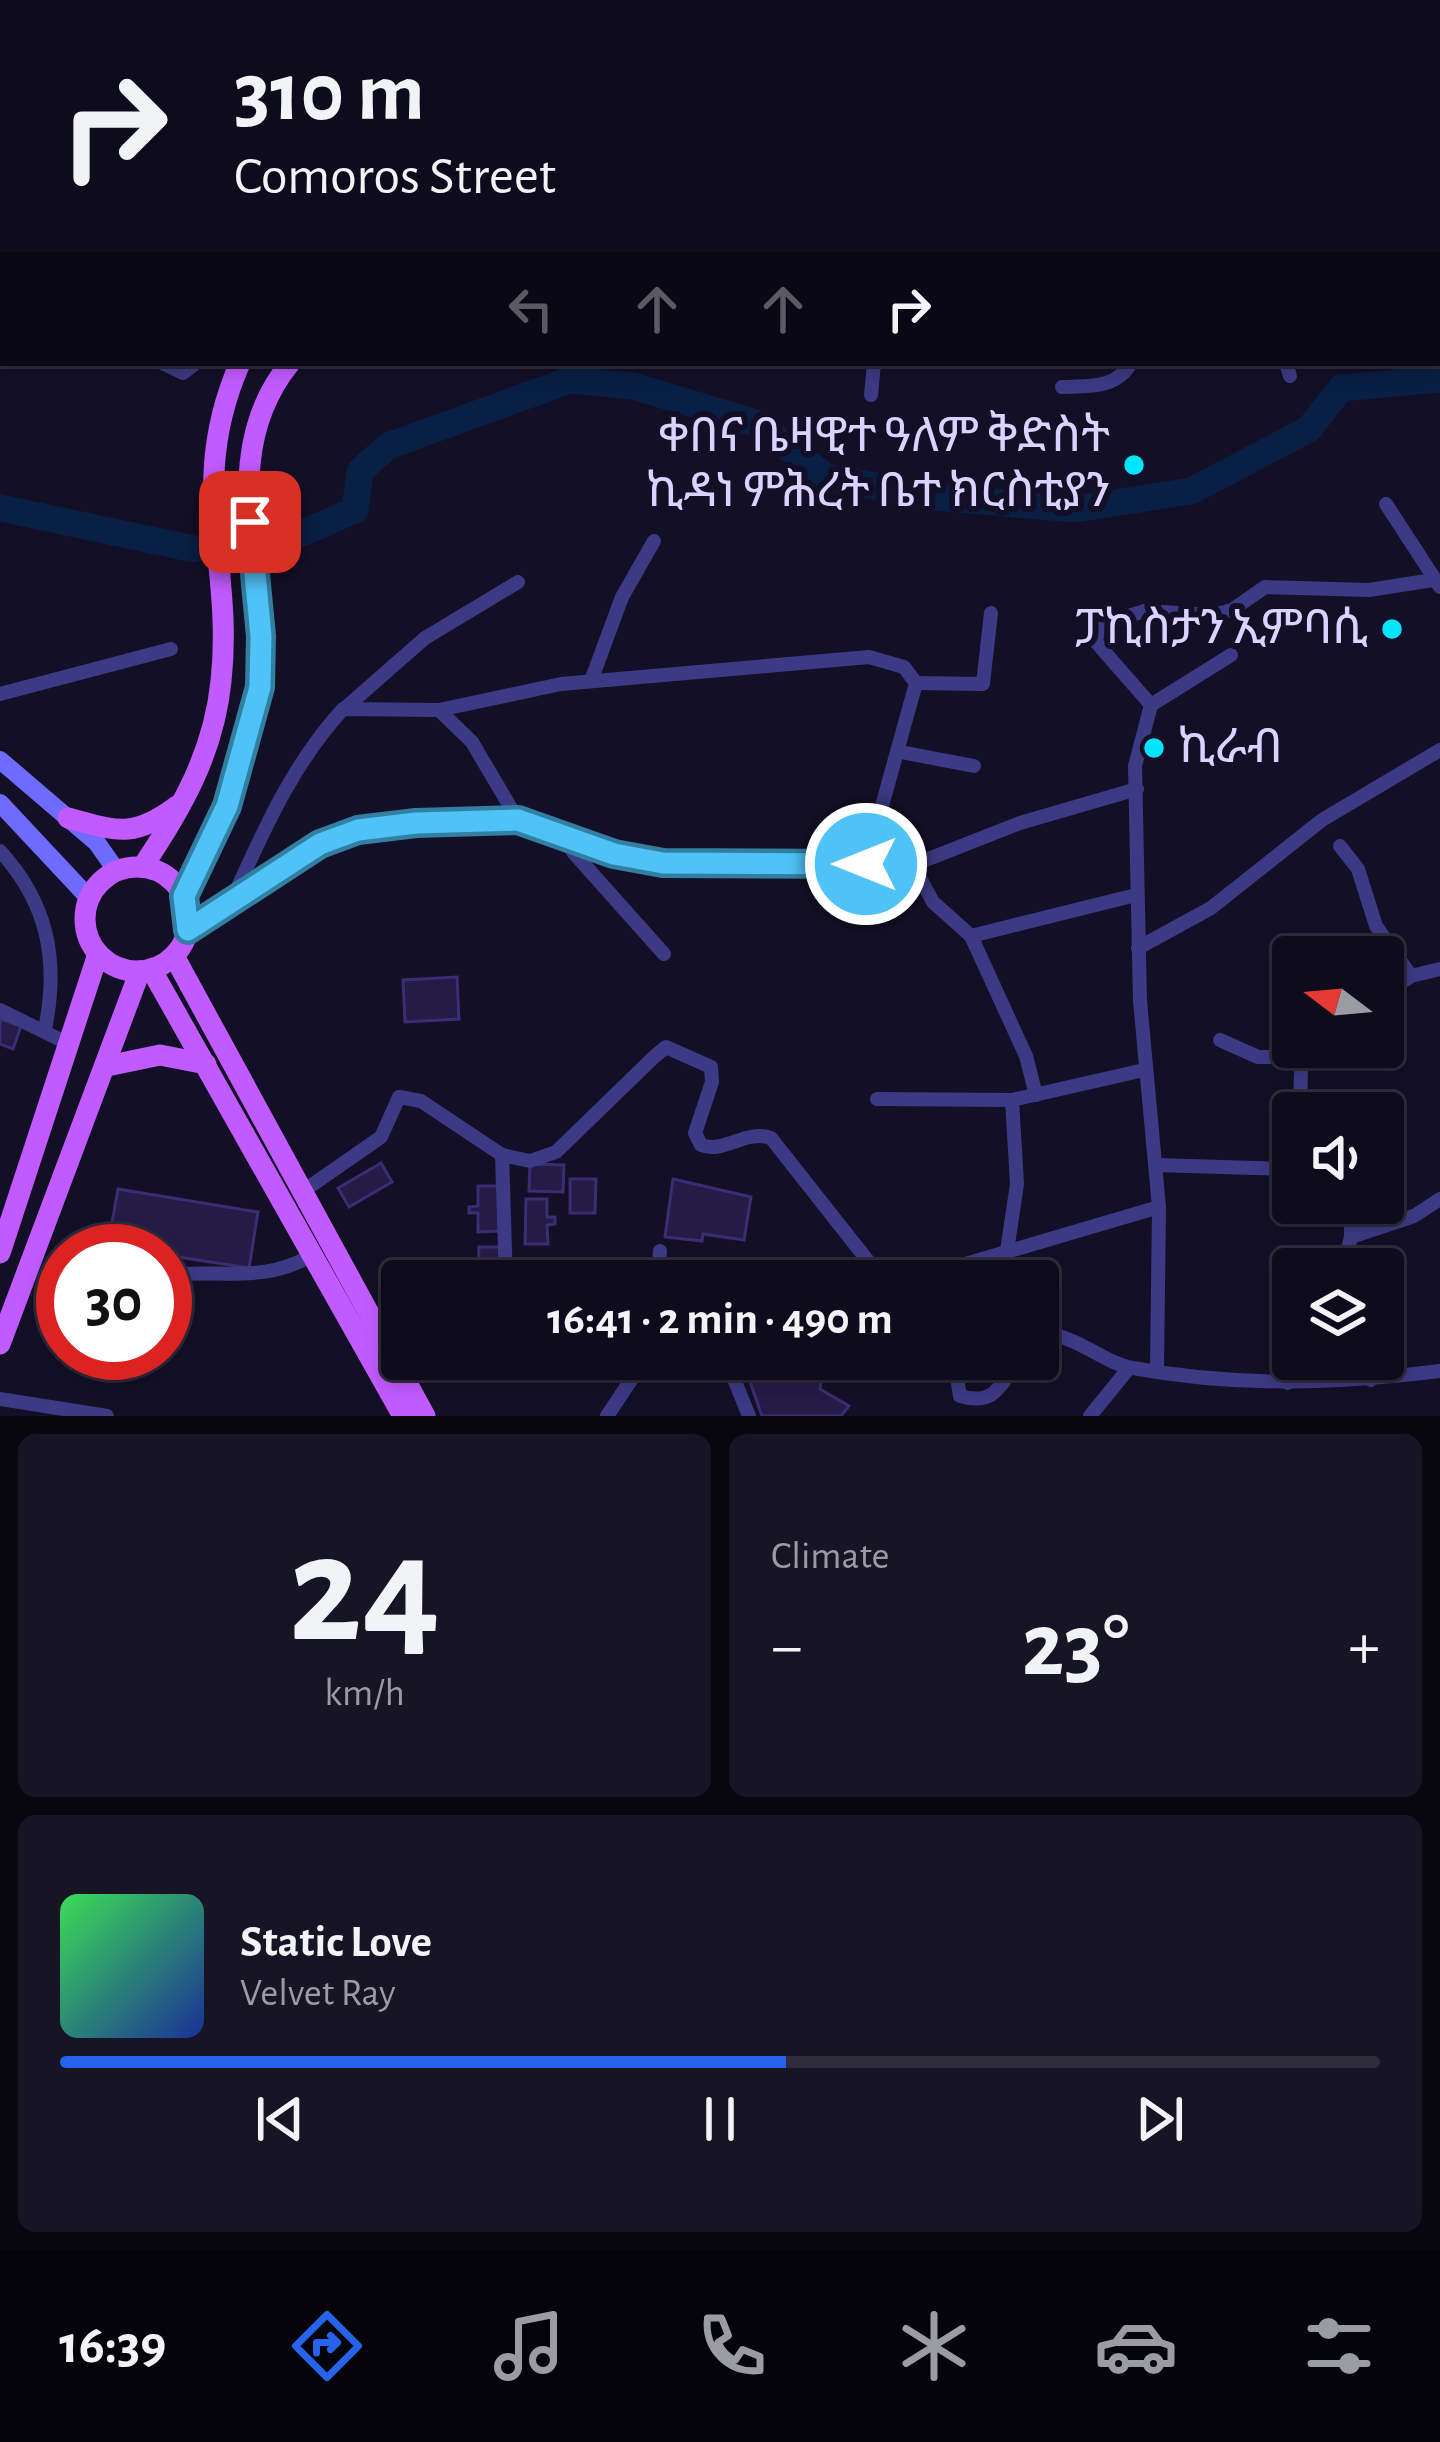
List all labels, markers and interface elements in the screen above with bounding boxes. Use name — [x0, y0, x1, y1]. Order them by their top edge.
icon: right — [36, 48, 192, 204]
text: 310 m — [234, 52, 425, 136]
text: Comoros Street — [234, 150, 556, 204]
icon: left — [498, 276, 564, 342]
icon: ahead — [624, 276, 690, 342]
icon: ahead — [750, 276, 816, 342]
icon: right — [876, 276, 942, 342]
place label: ቀበና ቤዛዊተ ዓለም ቅድስት ኪዳነ ምሕረት ቤተ ክርስቲያን — [646, 410, 1110, 516]
marker: ቀበና ቤዛዊተ ዓለም ቅድስት ኪዳነ ምሕረት ቤተ ክርስቲያን — [1121, 452, 1147, 478]
pin — [199, 471, 301, 573]
icon: arrive — [217, 489, 283, 555]
place label: ፓኪስታን ኢምባሲ — [1075, 605, 1368, 653]
marker: ፓኪስታን ኢምባሲ — [1379, 616, 1405, 642]
place label: ኪራብ — [1178, 724, 1283, 772]
marker: ኪራብ — [1141, 735, 1167, 761]
position arrow — [803, 801, 929, 927]
north arrow — [1272, 936, 1404, 1068]
map controls — [1272, 936, 1404, 1380]
button: sound — [1272, 1092, 1404, 1224]
speed limit sign: 30 — [36, 1224, 192, 1380]
button: layers — [1272, 1248, 1404, 1380]
text: 16:41 · 2 min · 490 m — [547, 1297, 893, 1342]
text: 24 — [289, 1514, 440, 1670]
text: Climate — [771, 1537, 889, 1576]
text: 23° — [1022, 1602, 1129, 1692]
text: − — [771, 1614, 803, 1680]
text: + — [1348, 1614, 1380, 1680]
text: km/h — [324, 1674, 405, 1713]
text: Static Love — [240, 1920, 432, 1965]
text: Velvet Ray — [240, 1974, 396, 2013]
icon: previous — [247, 2086, 313, 2152]
icon: pause — [687, 2086, 753, 2152]
icon: next — [1127, 2086, 1193, 2152]
icon: directions — [285, 2304, 369, 2388]
icon: music — [487, 2304, 571, 2388]
icon: phone — [690, 2304, 774, 2388]
icon: climate — [892, 2304, 976, 2388]
icon: car — [1094, 2304, 1178, 2388]
icon: filters — [1297, 2304, 1381, 2388]
text: 16:39 — [59, 2319, 166, 2373]

